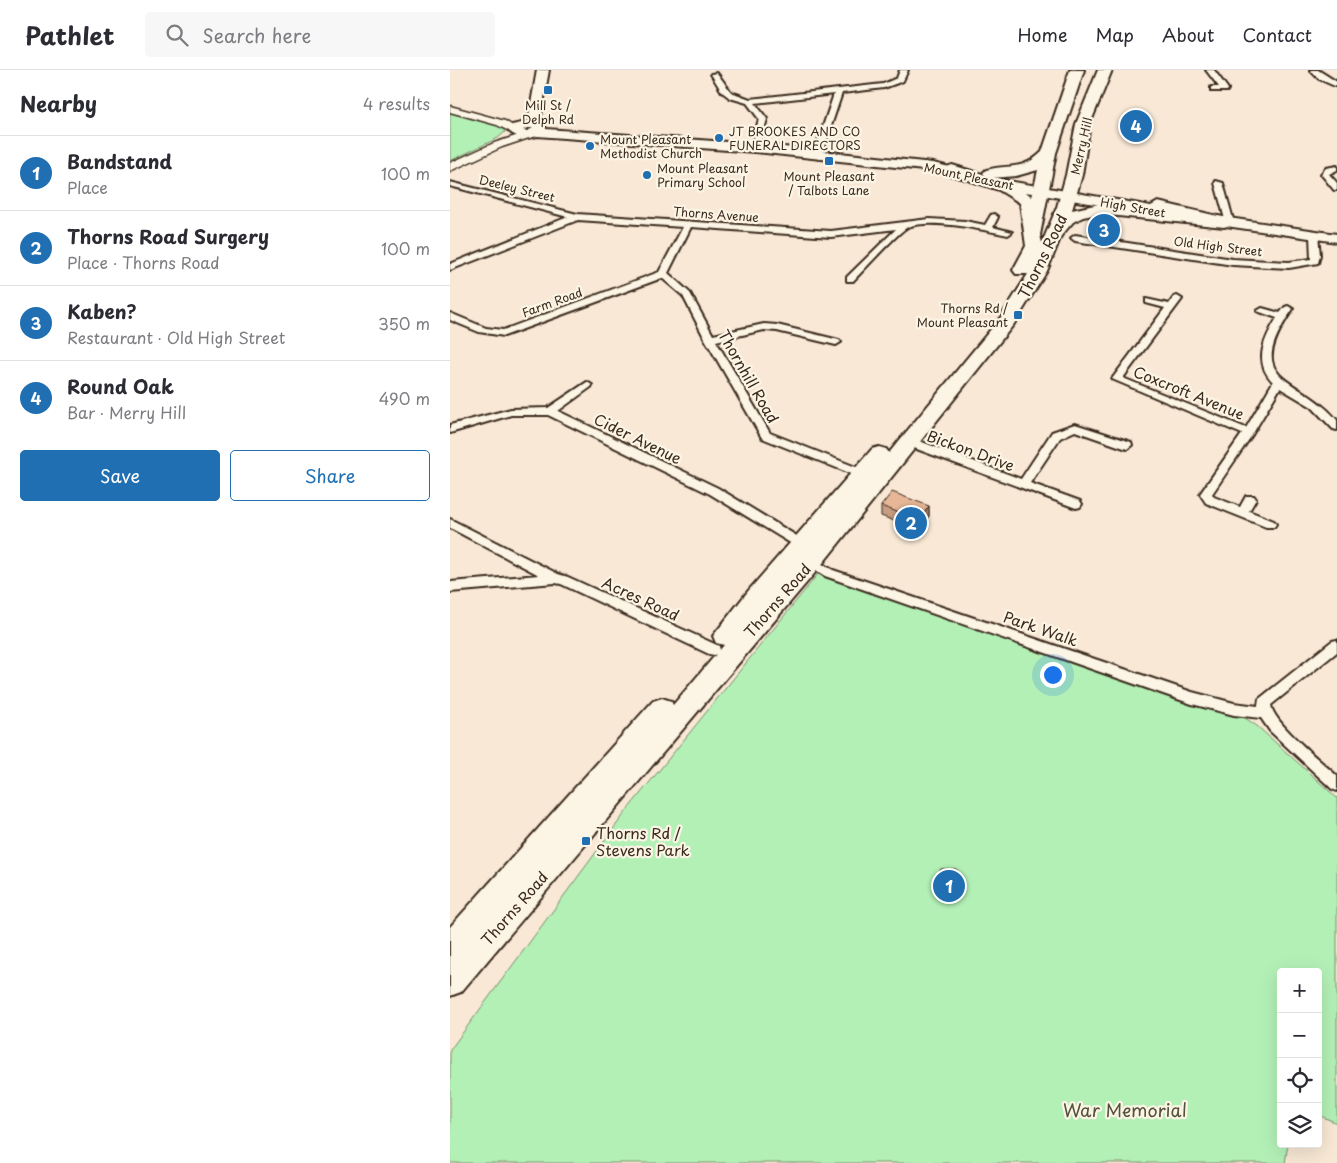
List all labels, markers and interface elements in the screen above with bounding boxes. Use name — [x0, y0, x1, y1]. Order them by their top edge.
search box — [145, 12, 495, 57]
text: Pathlet — [25, 17, 115, 53]
icon: search — [163, 21, 191, 49]
text: Search here — [203, 21, 311, 49]
text: Home — [1017, 21, 1067, 48]
text: Map — [1095, 21, 1134, 48]
text: About — [1162, 21, 1214, 48]
text: Contact — [1242, 21, 1312, 48]
marker: Mill St / Delph Rd — [542, 84, 554, 96]
text: Nearby — [20, 87, 97, 119]
text: 4 results — [363, 91, 430, 115]
place label: Mill St / Delph Rd — [522, 96, 575, 128]
pin: 4 — [1120, 107, 1152, 145]
street label: Merry Hill — [1066, 116, 1096, 176]
place label: JT BROOKES AND CO FUNERAL DIRECTORS — [729, 122, 861, 154]
place label: Mount Pleasant Methodist Church — [600, 130, 702, 162]
marker: JT BROOKES AND CO FUNERAL DIRECTORS — [713, 132, 725, 144]
marker: Mount Pleasant Methodist Church — [584, 140, 596, 152]
text: Bandstand — [67, 147, 172, 175]
marker: Mount Pleasant / Talbots Lane — [823, 155, 835, 167]
street label: Mount Pleasant — [923, 158, 1016, 194]
place label: Mount Pleasant Primary School — [657, 159, 748, 191]
text: 1 — [32, 161, 40, 185]
text: 100 m — [381, 161, 430, 185]
place label: Mount Pleasant / Talbots Lane — [783, 167, 875, 199]
marker: Mount Pleasant Primary School — [641, 169, 653, 181]
street label: Deeley Street — [477, 170, 557, 206]
text: Place — [67, 175, 108, 199]
street label: High Street — [1099, 192, 1167, 222]
street label: Thorns Avenue — [672, 202, 760, 226]
street label: Thorns Road — [1012, 210, 1072, 302]
pin: 3 — [1088, 211, 1120, 249]
text: Thorns Road Surgery — [67, 222, 269, 250]
street label: Old High Street — [1173, 232, 1263, 260]
text: 2 — [30, 236, 42, 260]
text: 100 m — [381, 236, 430, 260]
text: Place · Thorns Road — [67, 250, 219, 274]
street label: Farm Road — [519, 283, 585, 321]
text: Kaben? — [67, 297, 136, 325]
place label: Thorns Rd / Mount Pleasant — [917, 299, 1008, 331]
marker: Thorns Rd / Mount Pleasant — [1012, 309, 1024, 321]
text: 3 — [31, 311, 41, 335]
text: 350 m — [378, 311, 430, 335]
text: Restaurant · Old High Street — [67, 325, 285, 349]
street label: Thornhill Road — [713, 325, 785, 427]
street label: Coxcroft Avenue — [1130, 359, 1248, 425]
text: Round Oak — [67, 372, 174, 400]
text: 4 — [31, 386, 41, 410]
text: 490 m — [379, 386, 430, 410]
text: Bar · Merry Hill — [67, 400, 186, 424]
street label: Cider Avenue — [590, 407, 686, 469]
street label: Bickon Drive — [924, 424, 1018, 476]
button: Save — [20, 450, 220, 501]
button: Share — [230, 450, 430, 501]
pin: 2 — [895, 504, 927, 542]
street label: Thorns Road — [738, 558, 816, 642]
street label: Acres Road — [599, 570, 683, 626]
street label: Park Walk — [1001, 605, 1081, 651]
your location — [1040, 662, 1066, 688]
place label: Thorns Rd / Stevens Park — [596, 821, 690, 861]
marker: Thorns Rd / Stevens Park — [580, 835, 592, 847]
street label: Thorns Road — [475, 866, 553, 950]
pin: 1 — [933, 867, 965, 905]
map controls — [1277, 968, 1322, 1148]
button: + — [1277, 968, 1322, 1013]
button: − — [1277, 1013, 1322, 1058]
button: locate — [1277, 1058, 1322, 1103]
park label: War Memorial — [1063, 1096, 1187, 1123]
button: layers — [1277, 1103, 1322, 1148]

